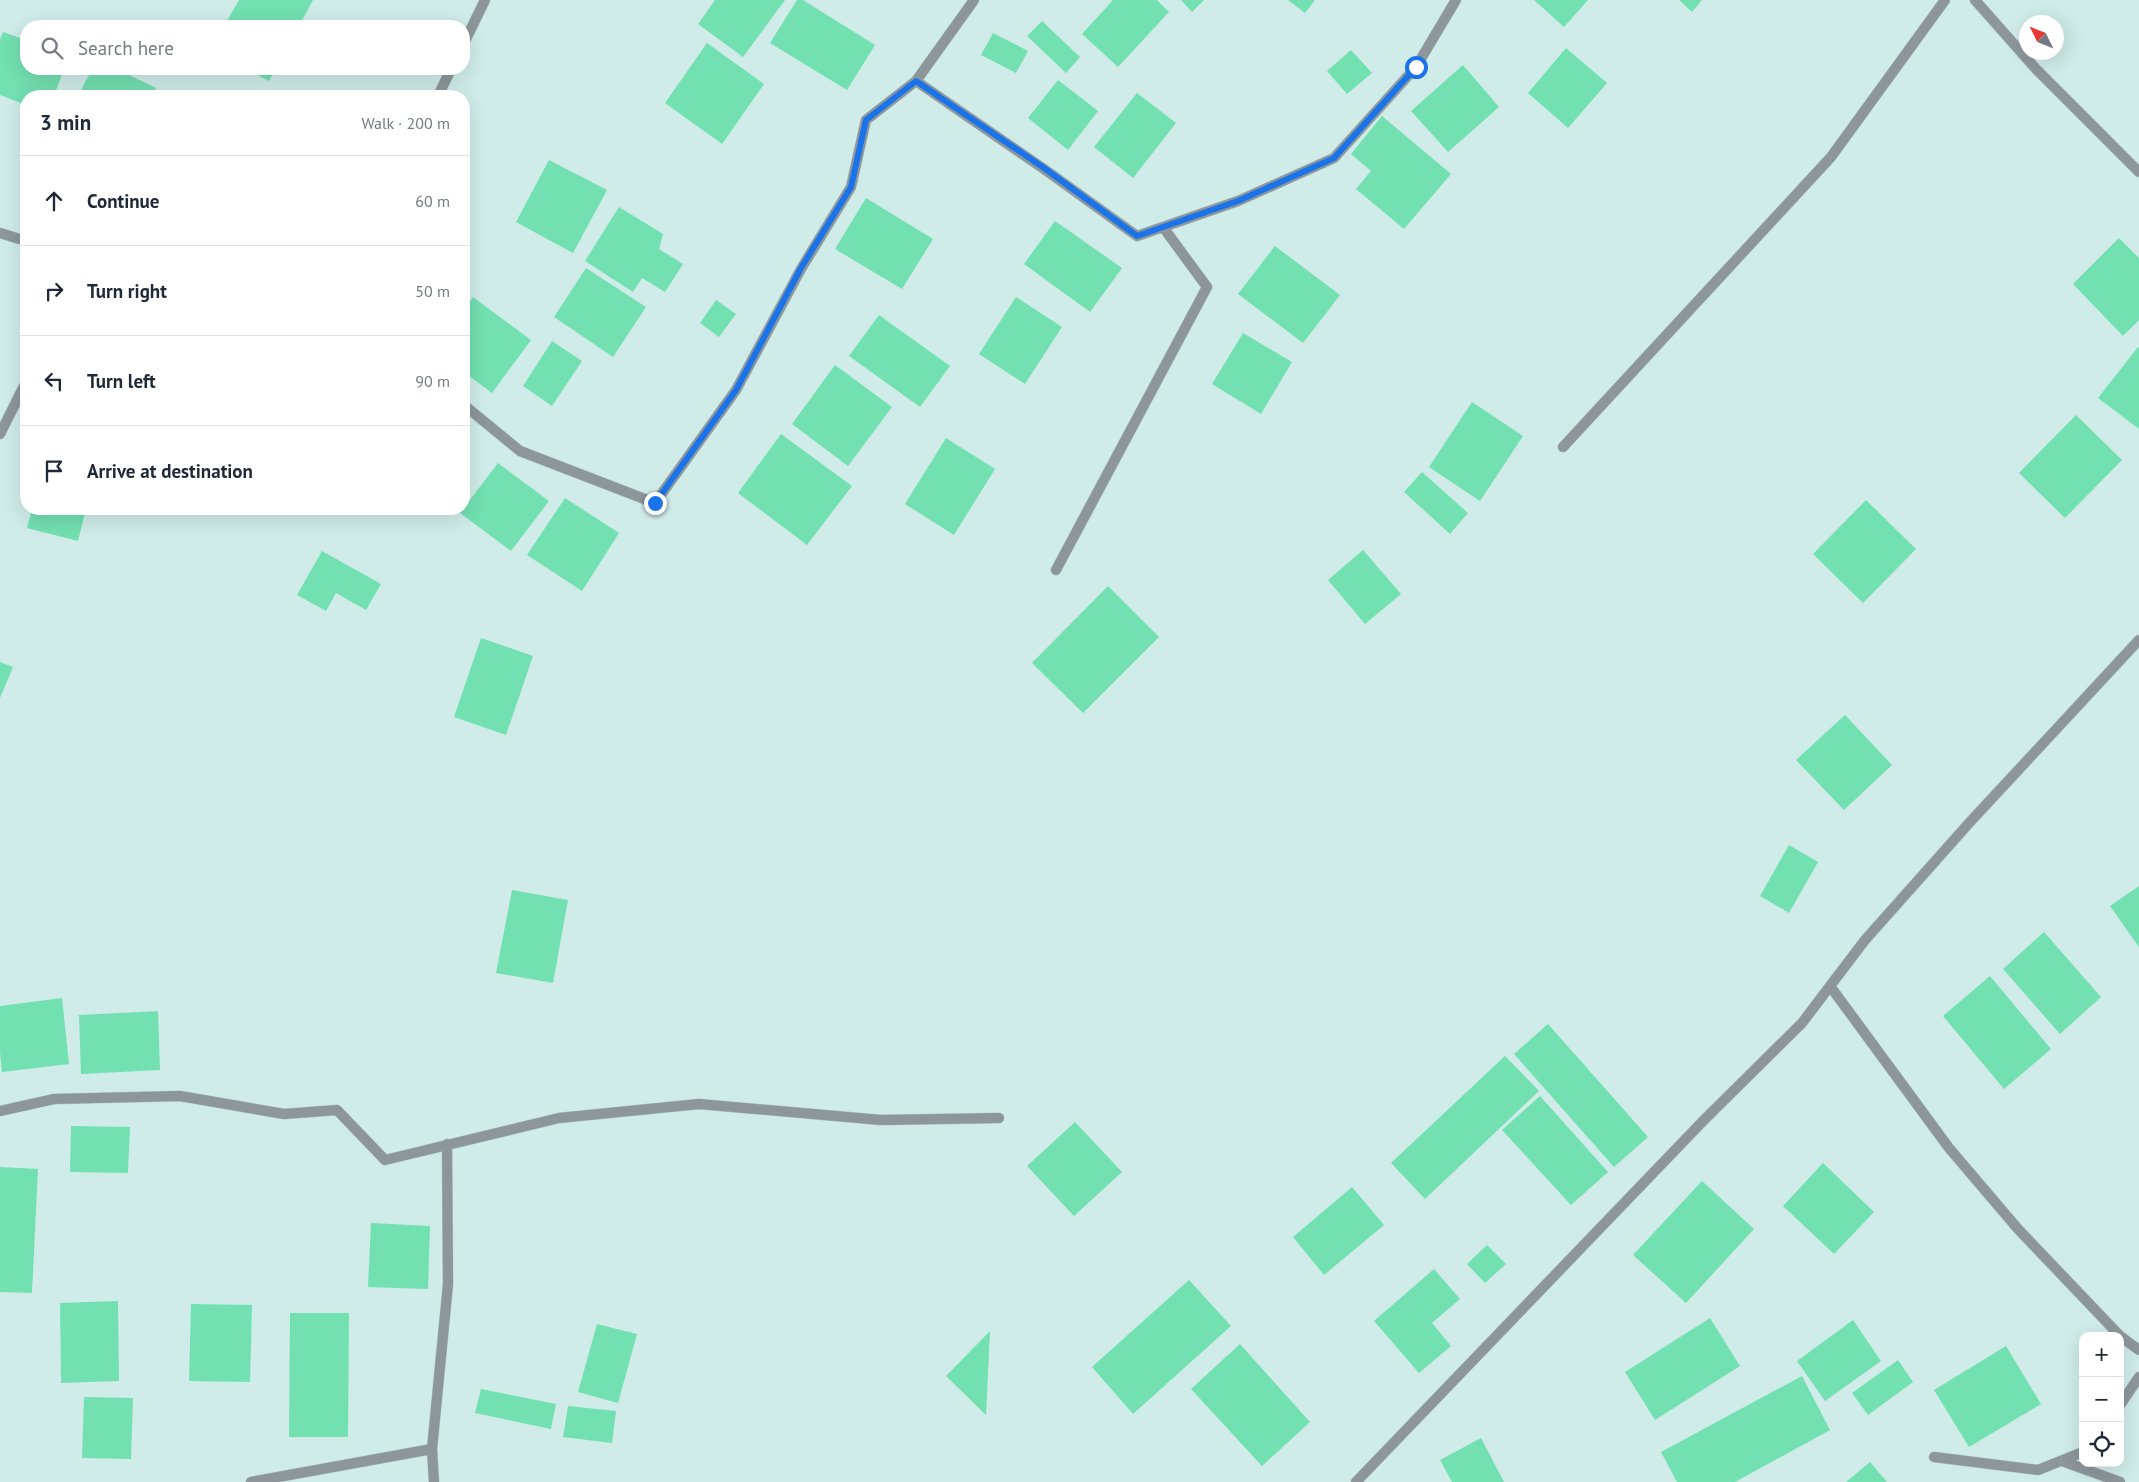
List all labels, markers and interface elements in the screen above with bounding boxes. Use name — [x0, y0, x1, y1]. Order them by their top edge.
north arrow — [2019, 15, 2064, 60]
search box — [20, 20, 470, 75]
icon: search — [38, 34, 66, 62]
text: Search here — [78, 36, 174, 60]
route start — [1405, 56, 1428, 79]
text: 3 min — [40, 109, 91, 136]
text: Walk · 200 m — [361, 113, 450, 133]
icon: ahead — [40, 187, 68, 215]
text: Continue — [87, 189, 159, 213]
text: 60 m — [415, 191, 450, 211]
icon: right — [40, 277, 68, 305]
text: Turn right — [87, 279, 167, 303]
text: 50 m — [415, 281, 450, 301]
icon: left — [40, 367, 68, 395]
text: Turn left — [87, 369, 156, 393]
text: 90 m — [415, 371, 450, 391]
icon: arrive — [40, 457, 68, 485]
text: Arrive at destination — [87, 459, 253, 483]
route end — [644, 492, 667, 515]
map controls — [2079, 1332, 2124, 1467]
button: + — [2079, 1332, 2124, 1377]
button: − — [2079, 1377, 2124, 1422]
button: locate — [2079, 1422, 2124, 1467]

